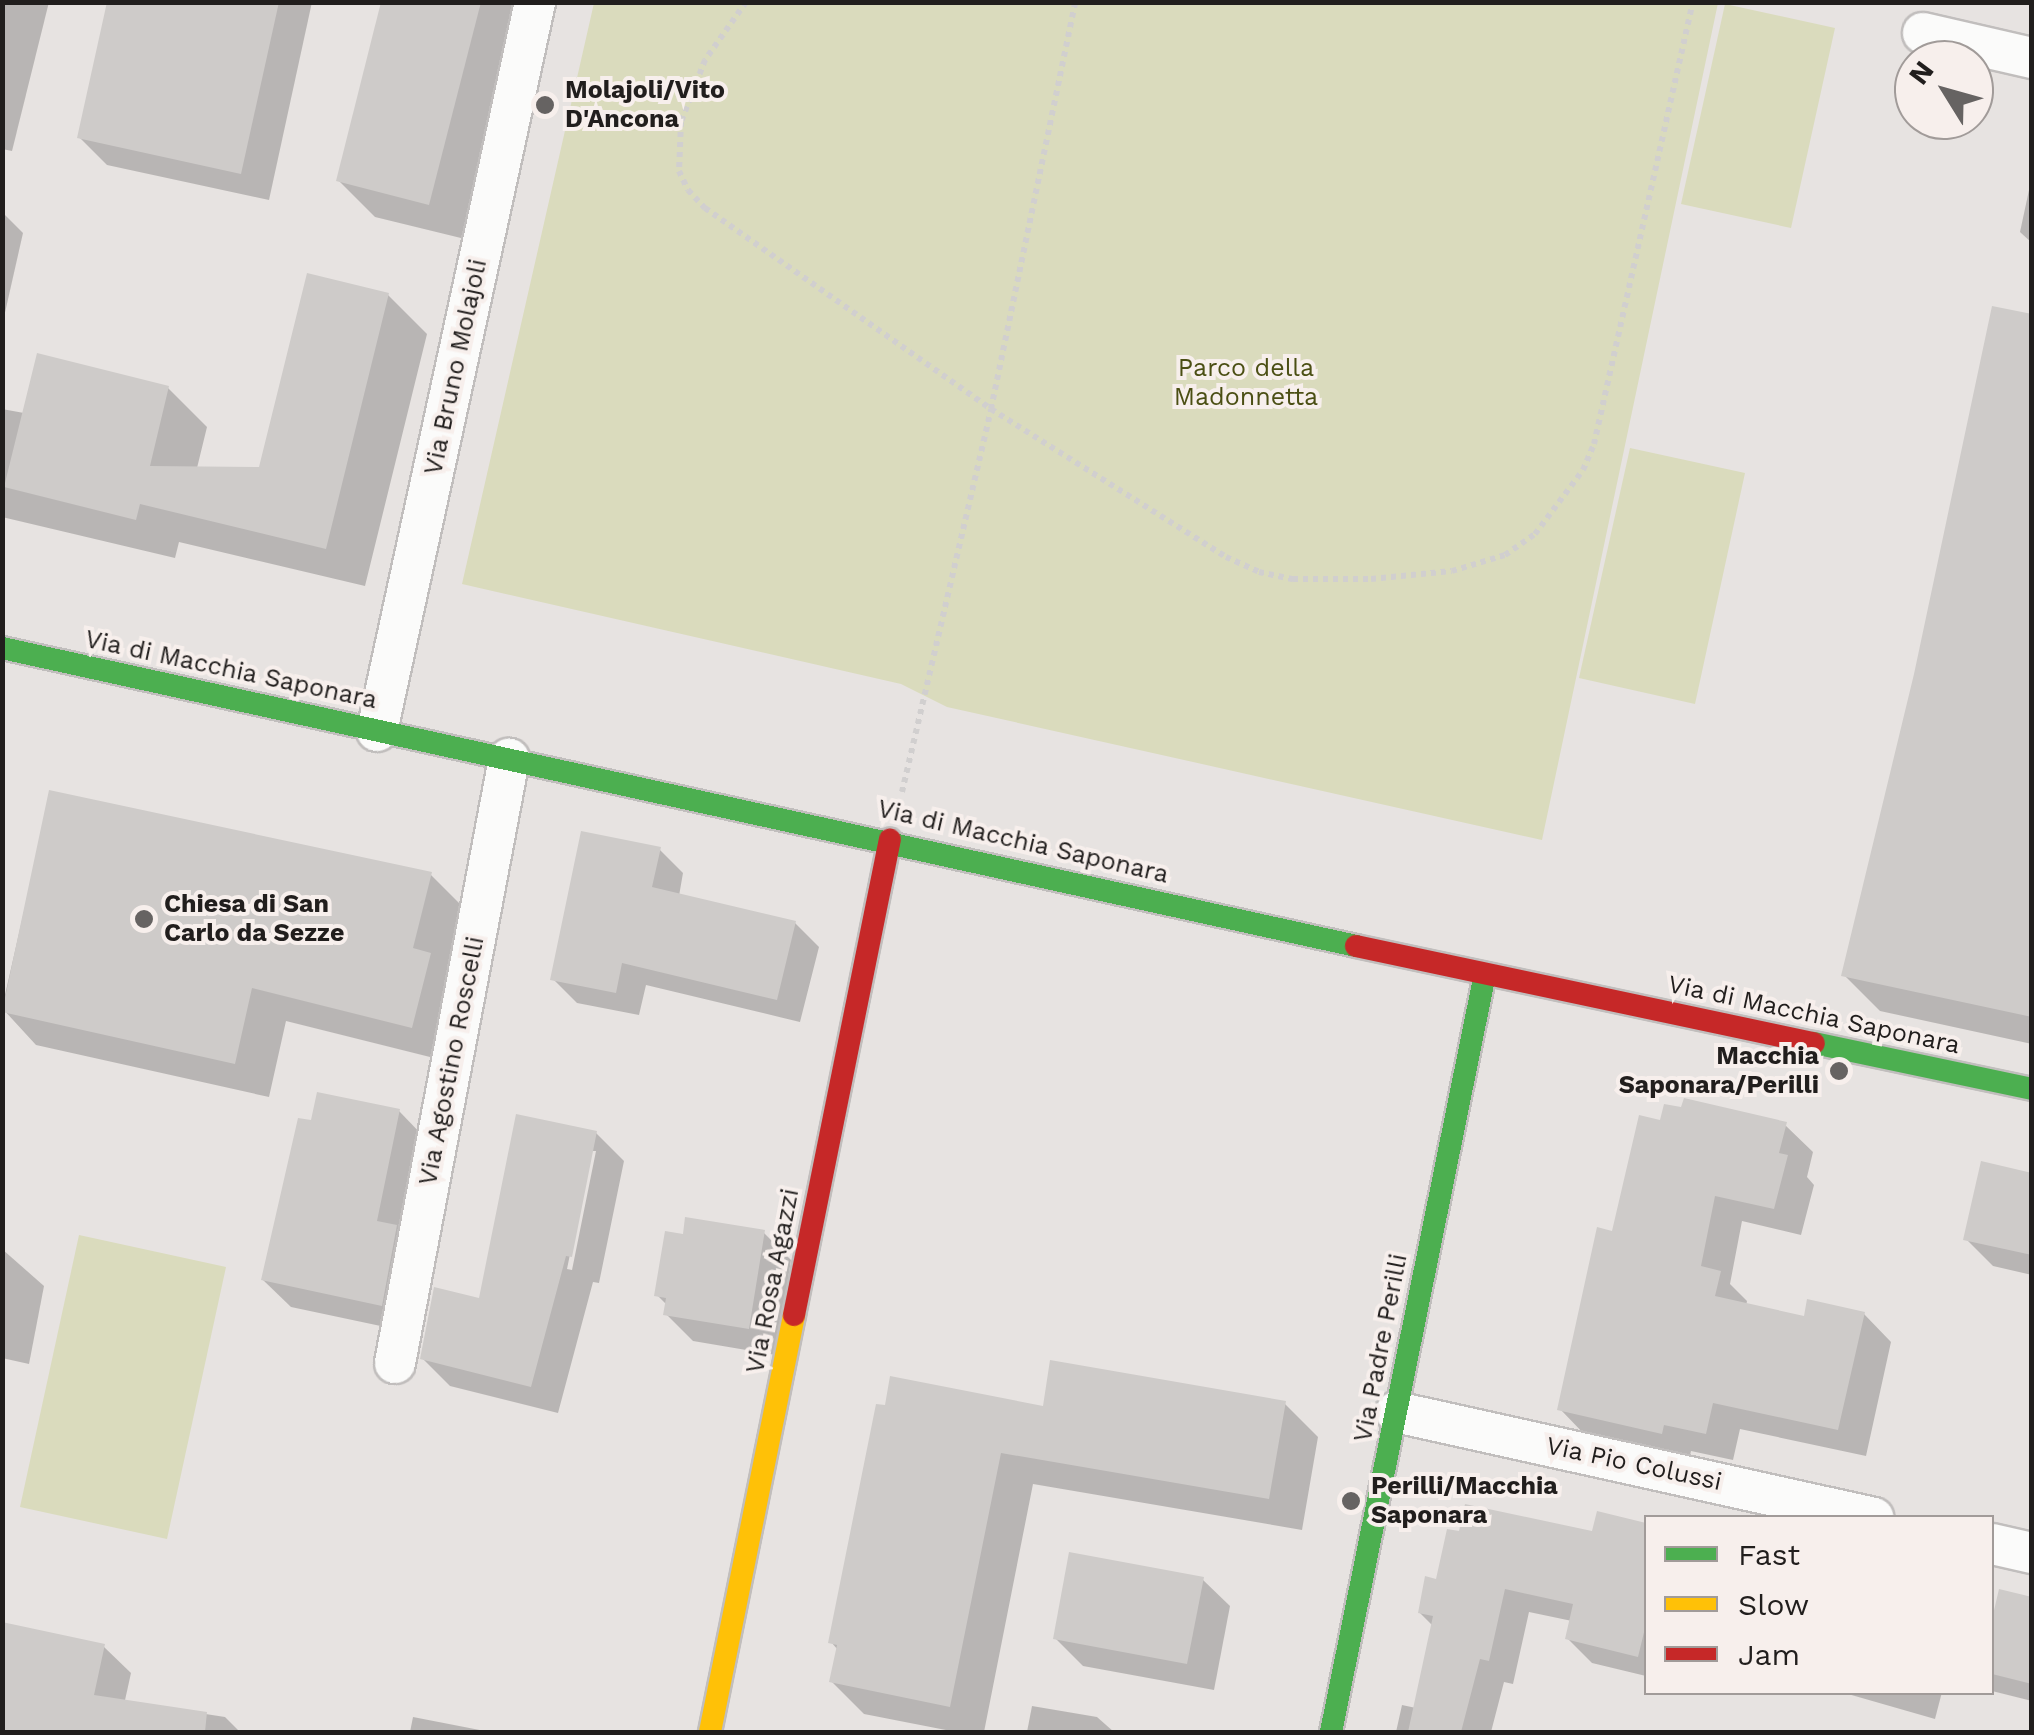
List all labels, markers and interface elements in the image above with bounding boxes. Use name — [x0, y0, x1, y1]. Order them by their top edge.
north arrow — [1894, 40, 1994, 140]
text: N — [1902, 55, 1941, 91]
place label: Molajoli/Vito D'Ancona — [565, 76, 725, 135]
marker: Molajoli/Vito D'Ancona — [534, 94, 556, 116]
street label: Via Bruno Molajoli — [418, 256, 494, 478]
park label: Parco della Madonnetta — [1174, 354, 1318, 413]
street label: Via di Macchia Saponara — [82, 624, 380, 716]
street label: Via di Macchia Saponara — [874, 794, 1172, 890]
place label: Chiesa di San Carlo da Sezze — [164, 890, 345, 949]
marker: Chiesa di San Carlo da Sezze — [133, 908, 155, 930]
street label: Via Agostino Roscelli — [413, 933, 491, 1189]
street label: Via di Macchia Saponara — [1665, 969, 1963, 1061]
place label: Macchia Saponara/Perilli — [1619, 1042, 1819, 1101]
marker: Macchia Saponara/Perilli — [1828, 1060, 1850, 1082]
street label: Via Rosa Agazzi — [740, 1185, 806, 1377]
street label: Via Padre Perilli — [1348, 1251, 1414, 1445]
street label: Via Pio Colussi — [1543, 1431, 1725, 1497]
place label: Perilli/Macchia Saponara — [1371, 1472, 1558, 1531]
marker: Perilli/Macchia Saponara — [1340, 1490, 1362, 1512]
legend — [1644, 1515, 1994, 1695]
text: Fast — [1738, 1537, 1800, 1572]
text: Slow — [1738, 1587, 1809, 1622]
text: Jam — [1738, 1637, 1800, 1672]

